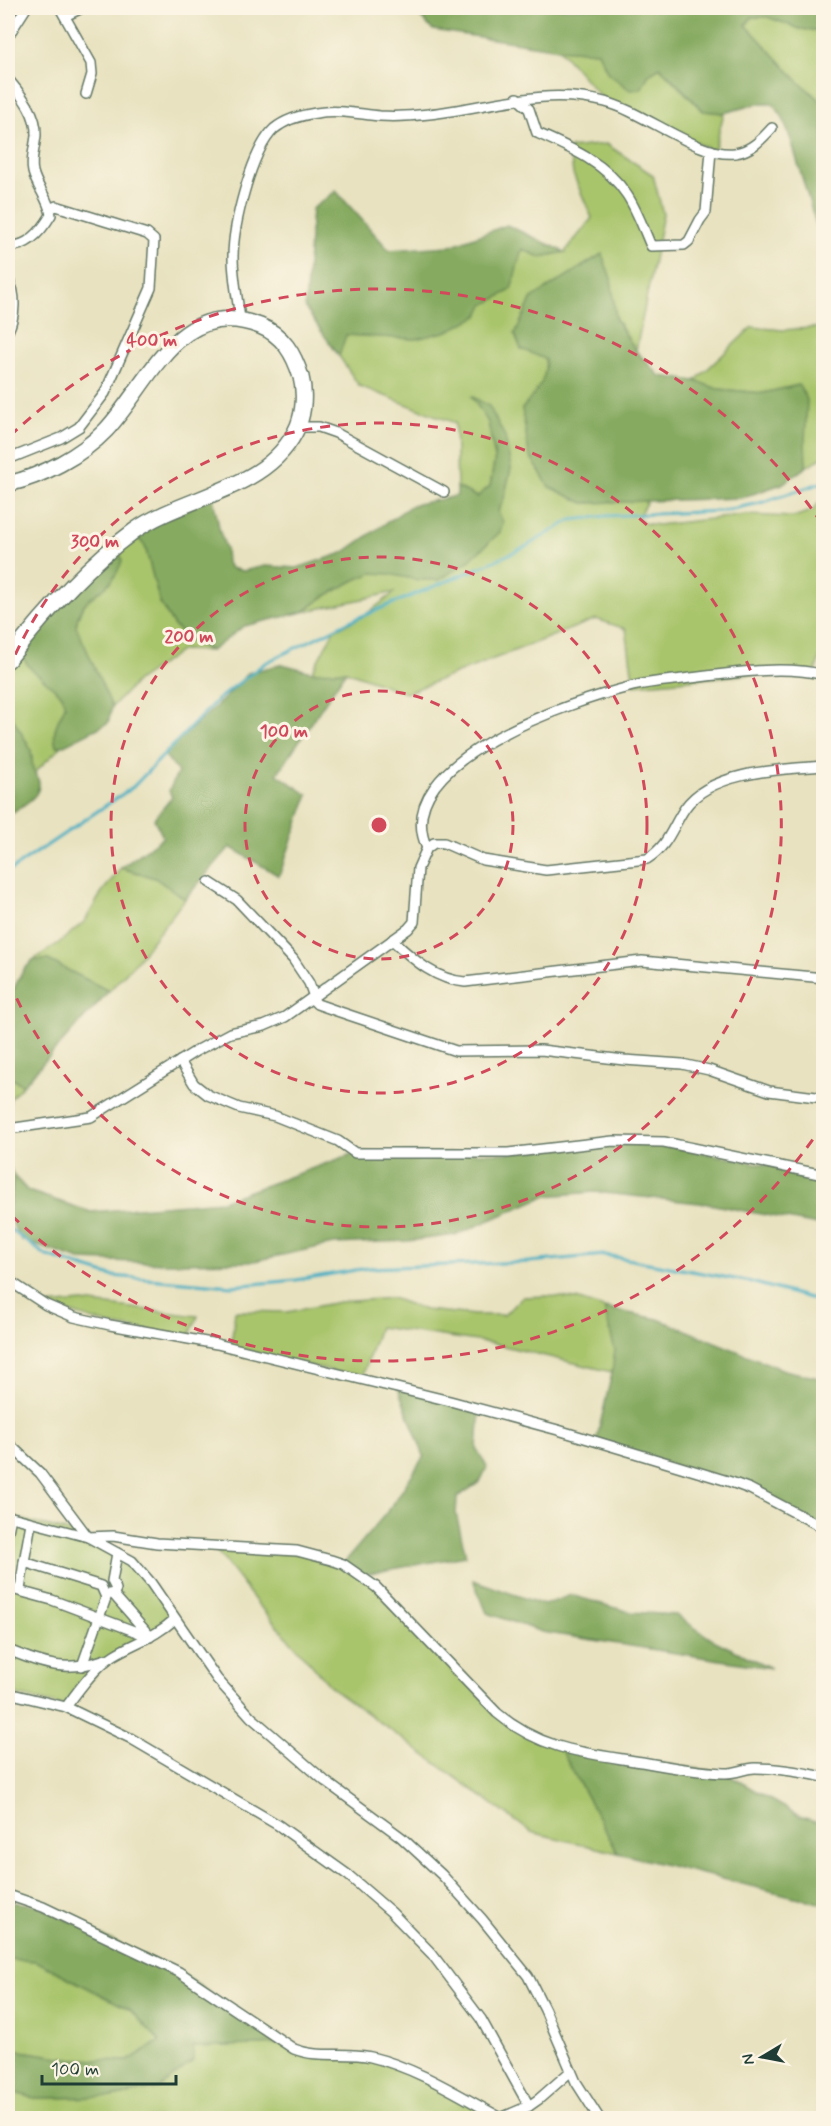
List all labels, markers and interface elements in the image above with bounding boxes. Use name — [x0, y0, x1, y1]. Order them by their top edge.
text: 400 m — [127, 329, 177, 353]
text: 300 m — [71, 530, 119, 554]
text: 200 m — [164, 625, 214, 649]
text: 100 m — [260, 720, 308, 744]
centre of rings — [369, 815, 389, 835]
north arrow — [732, 2027, 792, 2087]
scale bar — [42, 2048, 176, 2086]
text: N — [737, 2052, 760, 2066]
text: 100 m — [51, 2058, 99, 2082]

